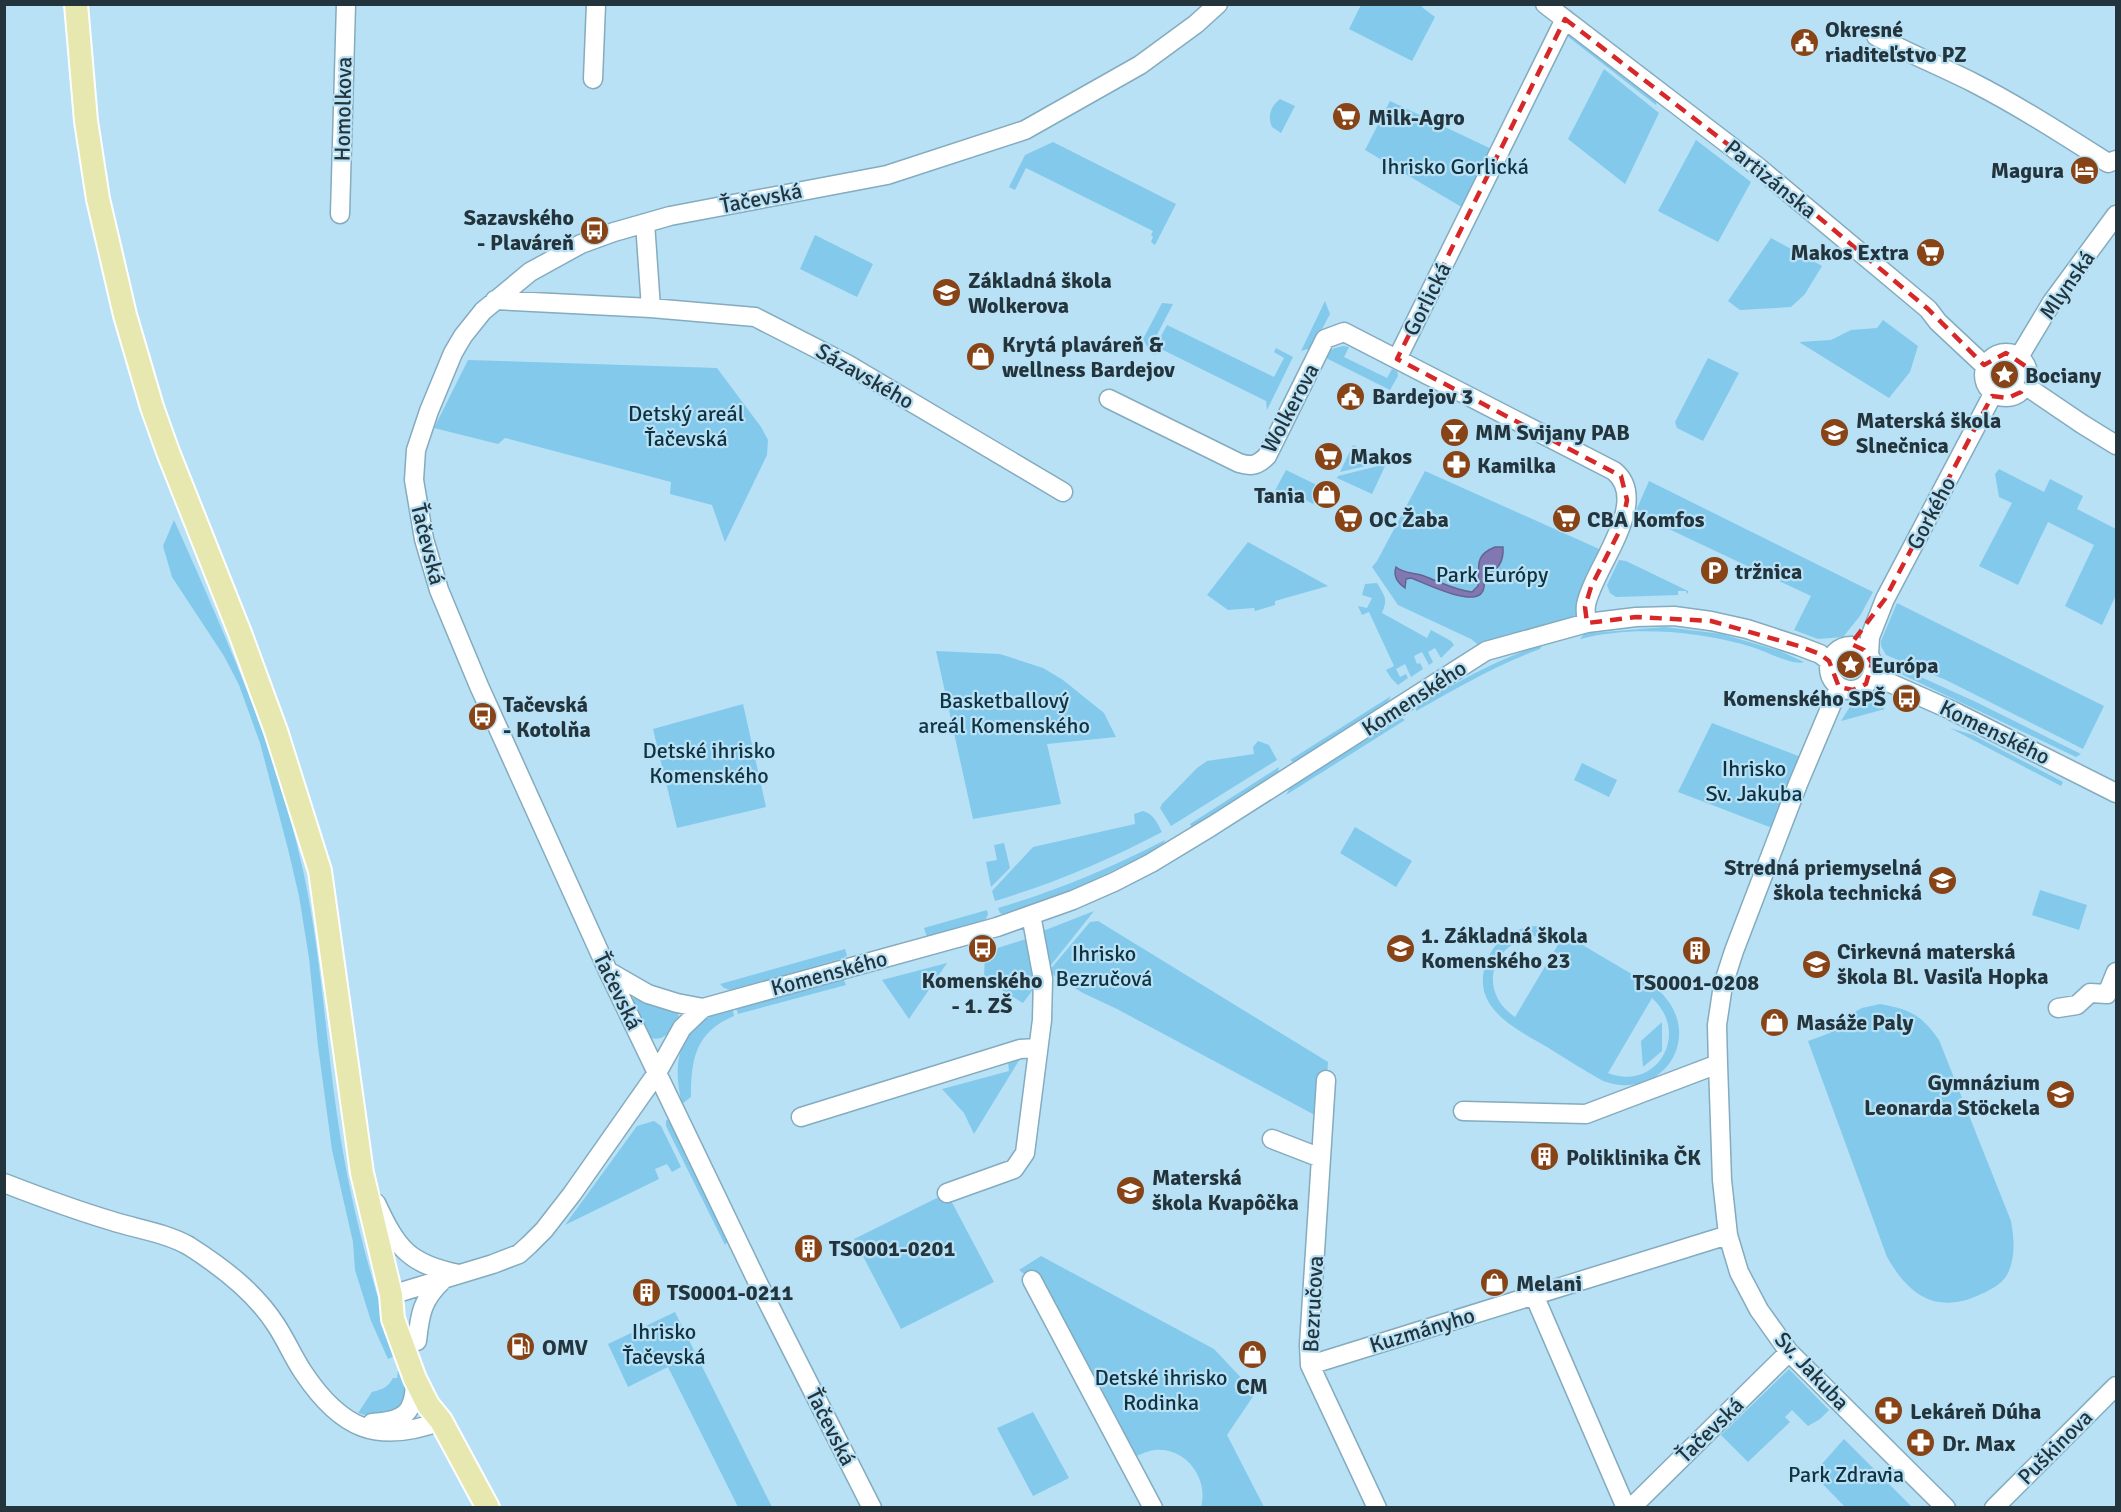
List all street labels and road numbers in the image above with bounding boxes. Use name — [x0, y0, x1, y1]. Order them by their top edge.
street label: Homolkova — [329, 56, 357, 162]
street label: Partizánska — [1720, 134, 1822, 224]
street label: Ťačevská — [718, 177, 804, 219]
street label: Mlynská — [2034, 245, 2100, 325]
street label: Gorlická — [1397, 258, 1457, 340]
street label: Sázavského — [811, 337, 919, 415]
street label: Wolkerova — [1255, 359, 1325, 457]
street label: Gorkého — [1901, 472, 1961, 554]
street label: Ťačevská — [405, 500, 451, 588]
street label: Komenského — [1357, 654, 1471, 742]
street label: Komenského — [1935, 694, 2055, 770]
street label: Komenského — [768, 945, 890, 1001]
street label: Ťačevská — [588, 948, 648, 1034]
street label: Bezručova — [1297, 1255, 1329, 1353]
street label: Kuzmányho — [1366, 1301, 1478, 1359]
street label: Sv. Jakuba — [1769, 1326, 1855, 1416]
street label: Ťačevská — [800, 1384, 862, 1470]
street label: Ťačevská — [1671, 1391, 1749, 1469]
street label: Puškinova — [2012, 1404, 2098, 1490]

